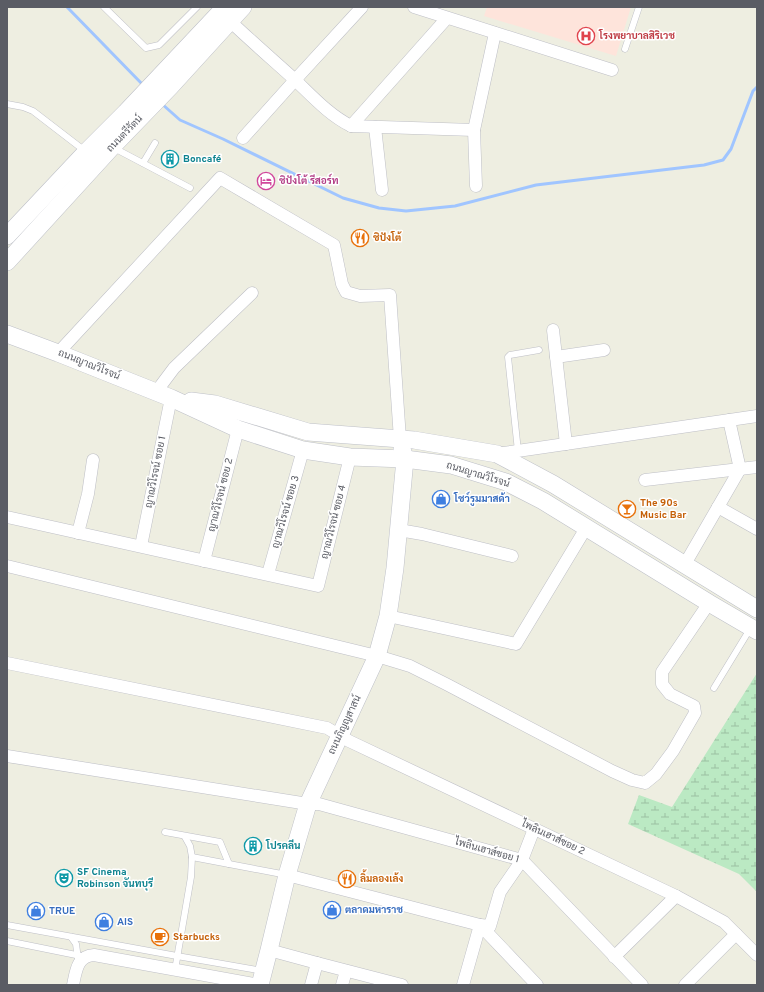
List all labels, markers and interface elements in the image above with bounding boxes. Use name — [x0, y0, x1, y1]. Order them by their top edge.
hospital icon: โรงพยาบาลสิริเวช — [576, 26, 596, 46]
place label: โรงพยาบาลสิริเวช — [598, 29, 675, 43]
street label: ถนนตรีรัตน์ — [103, 111, 146, 155]
building icon: Boncafé — [160, 149, 180, 169]
place label: Boncafé — [183, 153, 222, 166]
hotel icon: ชิปังโต้ รีสอร์ท — [256, 171, 276, 191]
place label: ชิปังโต้ รีสอร์ท — [279, 173, 339, 188]
restaurant icon: ชิปังโต้ — [350, 228, 370, 248]
place label: ชิปังโต้ — [373, 231, 402, 245]
street label: ถนนญาณวิโรจน์ — [56, 345, 123, 383]
street label: ญาณวิโรจน์ ซอย 1 — [141, 434, 169, 509]
street label: ญาณวิโรจน์ ซอย 2 — [204, 456, 236, 533]
street label: ถนนญาณวิโรจน์ — [445, 457, 512, 491]
street label: ญาณวิโรจน์ ซอย 3 — [267, 473, 303, 550]
street label: ญาณวิโรจน์ ซอย 4 — [317, 483, 349, 560]
shop icon: โชว์รูมมาสด้า — [431, 489, 451, 509]
place label: โชว์รูมมาสด้า — [453, 491, 510, 506]
place label: The 90s Music Bar — [640, 497, 687, 522]
bar icon: The 90s Music Bar — [617, 499, 637, 519]
street label: ถนนภิญญสาสน์ — [324, 692, 364, 757]
street label: ไพลินเฮาส์ซอย 2 — [518, 815, 588, 858]
street label: ไพลินเฮาส์ซอย 1 — [452, 833, 521, 866]
building icon: โปรคลีน — [243, 836, 263, 856]
place label: โปรคลีน — [265, 839, 301, 853]
place label: SF Cinema Robinson จันทบุรี — [77, 866, 153, 891]
theatre icon: SF Cinema Robinson จันทบุรี — [54, 868, 74, 888]
restaurant icon: ลิ้มลองเล้ง — [337, 869, 357, 889]
place label: ลิ้มลองเล้ง — [360, 869, 403, 886]
shop icon: ตลาดมหาราช — [322, 900, 342, 920]
shop icon: TRUE — [26, 901, 46, 921]
place label: ตลาดมหาราช — [345, 904, 403, 917]
place label: TRUE — [49, 905, 75, 918]
shop icon: AIS — [94, 912, 114, 932]
place label: AIS — [117, 916, 133, 929]
cafe icon: Starbucks — [150, 927, 170, 947]
place label: Starbucks — [173, 931, 220, 944]

